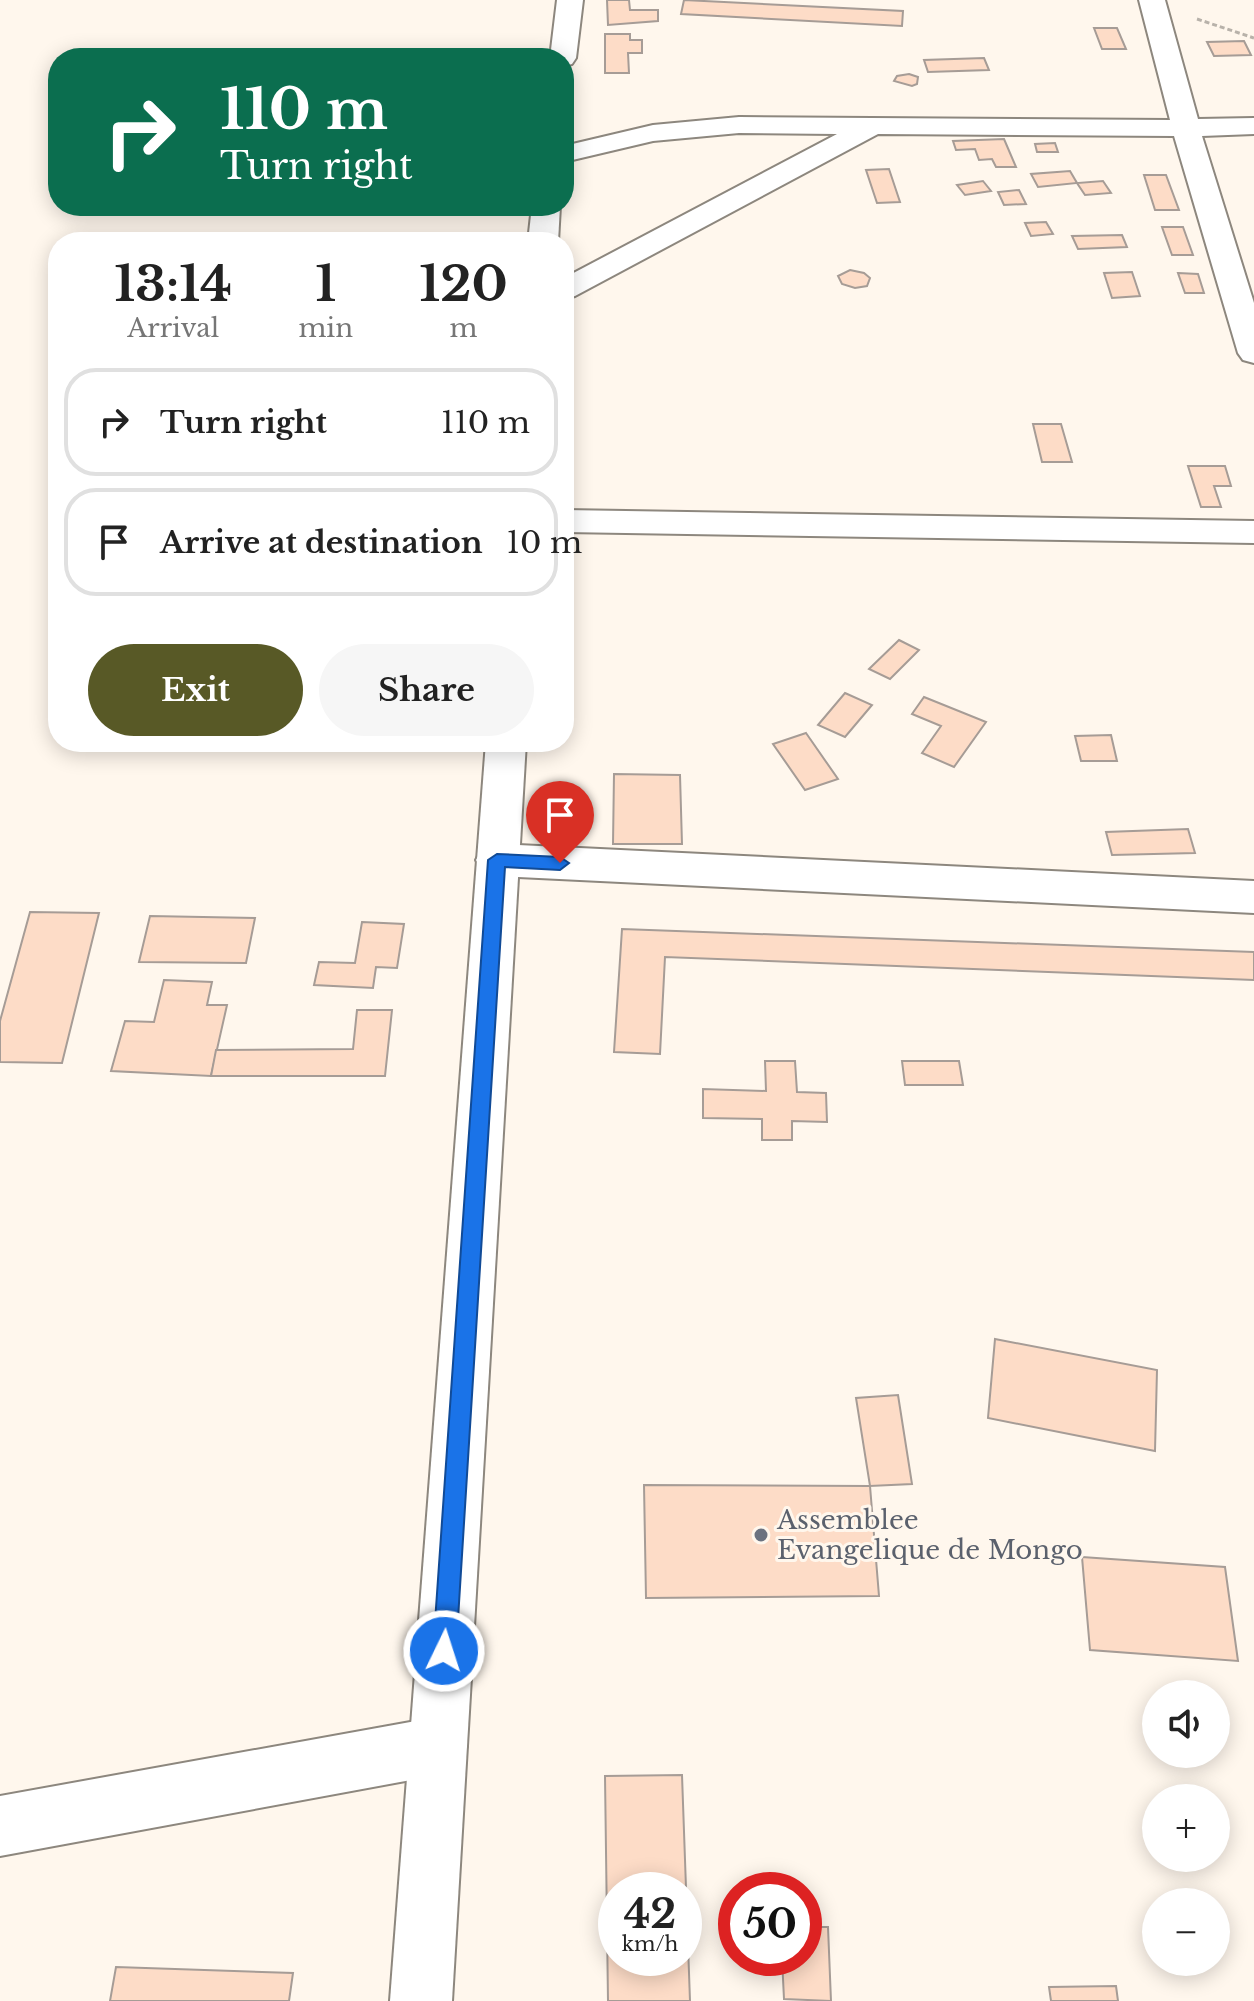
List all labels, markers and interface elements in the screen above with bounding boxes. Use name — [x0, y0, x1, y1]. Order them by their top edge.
text: 110 m — [220, 75, 388, 144]
icon: right — [88, 80, 192, 184]
text: Turn right — [220, 144, 413, 189]
text: 13:14 — [114, 254, 232, 314]
text: 1 — [315, 254, 336, 314]
text: 120 — [419, 254, 508, 314]
text: Arrival — [127, 312, 219, 344]
text: min — [298, 312, 353, 344]
text: m — [450, 312, 477, 344]
icon: right — [92, 400, 136, 444]
text: Turn right — [160, 404, 327, 441]
text: 110 m — [441, 404, 530, 441]
icon: arrive — [92, 520, 136, 564]
text: Arrive at destination — [160, 524, 483, 561]
text: 10 m — [507, 524, 582, 561]
button: Exit — [88, 644, 303, 736]
button: Share — [319, 644, 534, 736]
pin — [526, 781, 594, 863]
icon: arrive — [538, 793, 582, 837]
place label: Assemblee Evangelique de Mongo — [776, 1504, 1083, 1566]
marker: Assemblee Evangelique de Mongo — [752, 1526, 770, 1544]
position arrow — [402, 1609, 486, 1693]
map controls — [1142, 1680, 1230, 1976]
button: sound — [1142, 1680, 1230, 1768]
button: + — [1142, 1784, 1230, 1872]
speed limit sign: 50 — [718, 1872, 822, 1976]
button: − — [1142, 1888, 1230, 1976]
text: 42 — [624, 1889, 676, 1939]
text: km/h — [622, 1932, 678, 1956]

